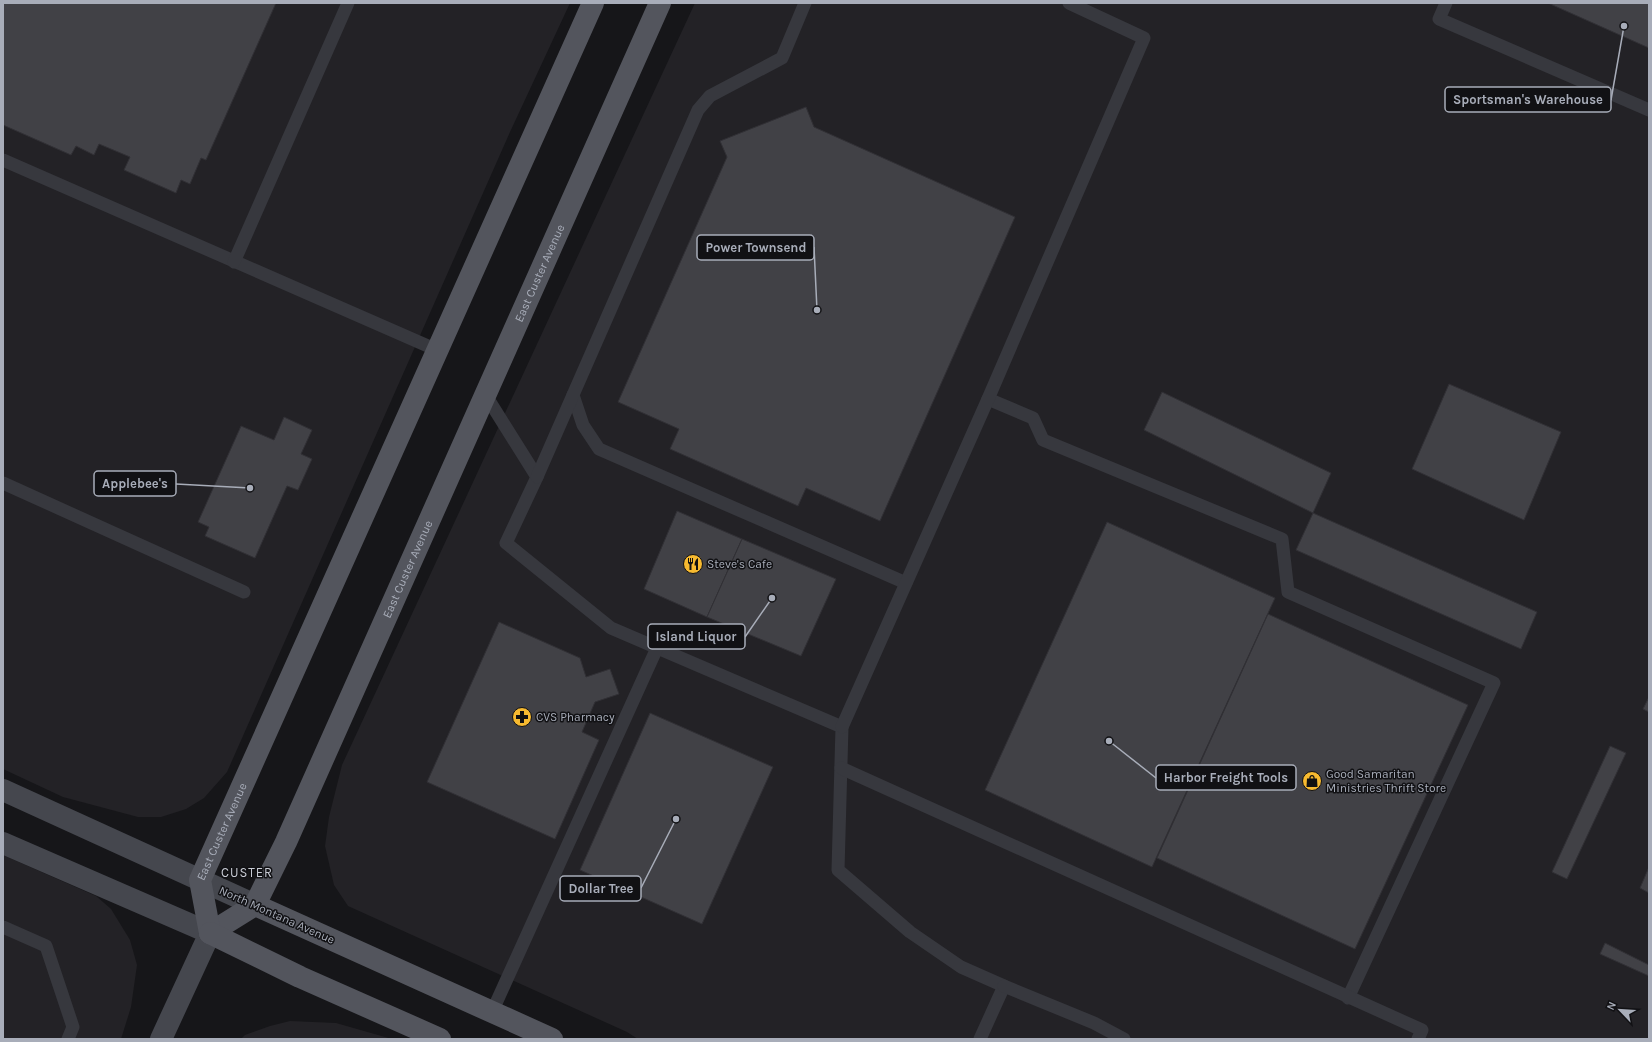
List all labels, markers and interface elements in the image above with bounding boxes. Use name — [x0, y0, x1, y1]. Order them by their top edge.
callout: Sportsman's Warehouse — [1445, 87, 1611, 112]
text: Sportsman's Warehouse — [1453, 92, 1603, 107]
street label: East Custer Avenue — [512, 222, 567, 324]
callout: Power Townsend — [697, 235, 814, 260]
text: Power Townsend — [706, 240, 806, 255]
callout: Applebee's — [94, 471, 176, 496]
text: Applebee's — [102, 476, 168, 491]
street label: East Custer Avenue — [380, 518, 436, 620]
restaurant icon: Steve's Cafe — [682, 553, 704, 575]
place label: Steve's Cafe — [707, 557, 772, 571]
callout: Island Liquor — [648, 624, 745, 649]
text: Island Liquor — [656, 629, 737, 645]
pharmacy icon: CVS Pharmacy — [511, 706, 533, 728]
place label: CVS Pharmacy — [536, 710, 615, 724]
callout: Harbor Freight Tools — [1156, 765, 1296, 790]
place label: Good Samaritan Ministries Thrift Store — [1326, 767, 1446, 795]
text: Harbor Freight Tools — [1164, 770, 1288, 785]
shop icon: Good Samaritan Ministries Thrift Store — [1301, 770, 1323, 792]
street label: East Custer Avenue — [194, 781, 250, 883]
district label: CUSTER — [221, 865, 273, 880]
callout: Dollar Tree — [560, 876, 641, 901]
text: Dollar Tree — [569, 881, 634, 896]
street label: North Montana Avenue — [217, 883, 337, 947]
north arrow — [1600, 990, 1640, 1030]
text: N — [1604, 1000, 1619, 1012]

